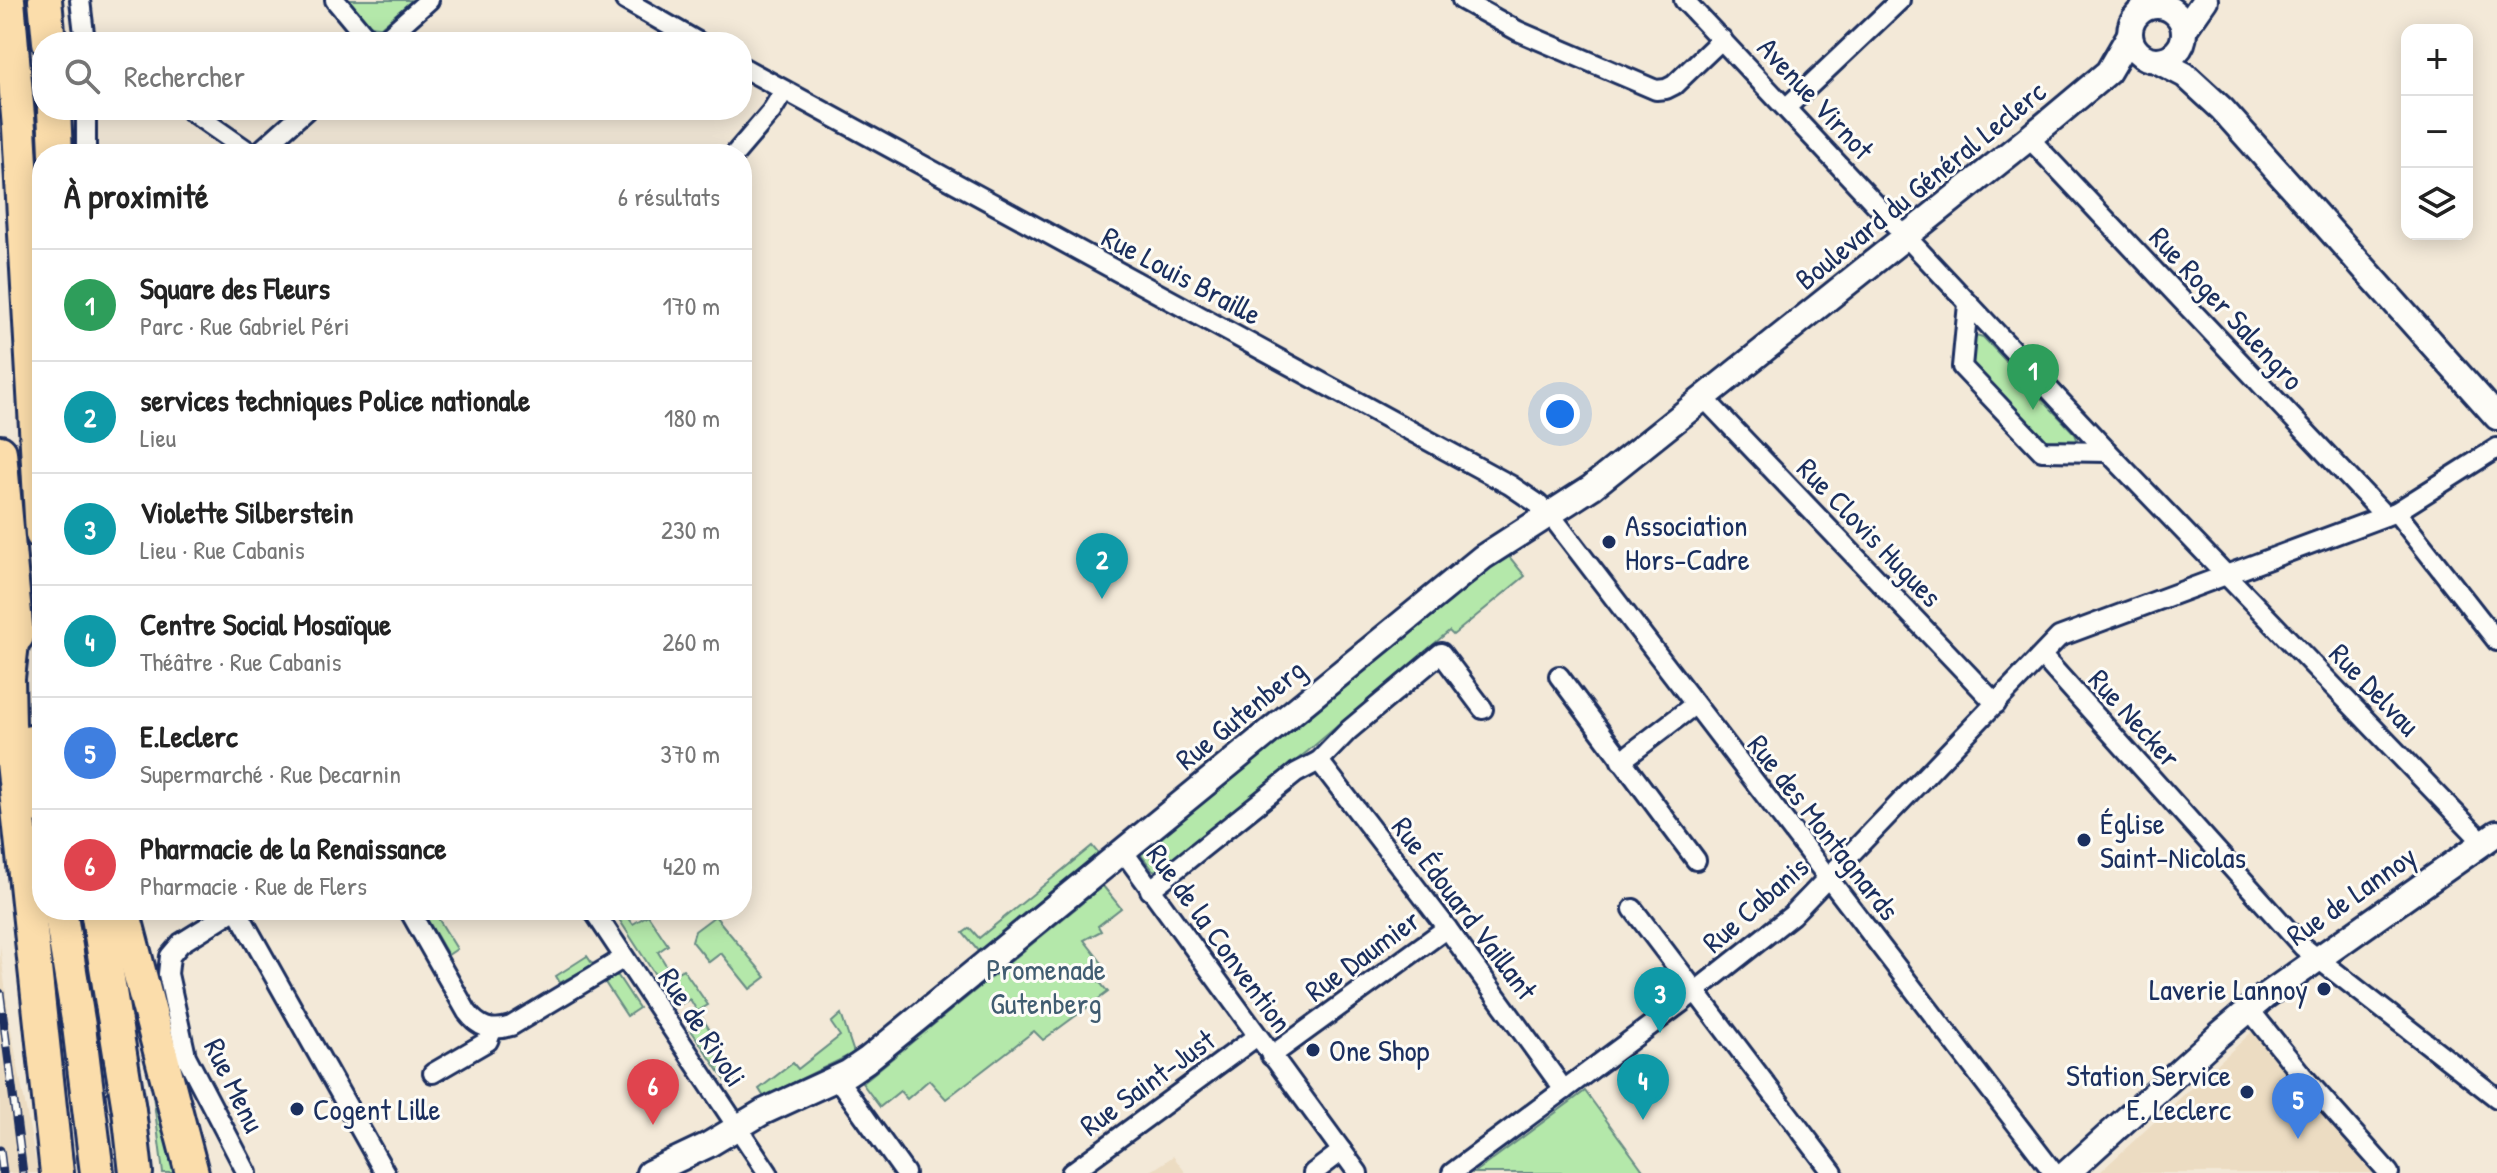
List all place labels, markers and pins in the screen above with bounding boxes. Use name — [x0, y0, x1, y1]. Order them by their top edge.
pin: 1 — [2007, 344, 2059, 410]
place label: Association Hors-Cadre — [1625, 505, 1750, 579]
pin: 2 — [1076, 533, 1128, 599]
marker: Association Hors-Cadre — [1600, 533, 1618, 551]
place label: Église Saint-Nicolas — [2100, 803, 2246, 877]
marker: Église Saint-Nicolas — [2075, 831, 2093, 849]
pin: 3 — [1634, 967, 1686, 1033]
place label: Laverie Lannoy — [2149, 969, 2308, 1009]
marker: Laverie Lannoy — [2315, 980, 2333, 998]
place label: One Shop — [1329, 1030, 1430, 1070]
marker: One Shop — [1304, 1041, 1322, 1059]
pin: 4 — [1617, 1054, 1669, 1120]
place label: Station Service E. Leclerc — [2066, 1055, 2231, 1129]
pin: 6 — [627, 1059, 679, 1125]
pin: 5 — [2272, 1073, 2324, 1139]
marker: Station Service E. Leclerc — [2238, 1083, 2256, 1101]
place label: Cogent Lille — [313, 1089, 440, 1129]
marker: Cogent Lille — [288, 1100, 306, 1118]

